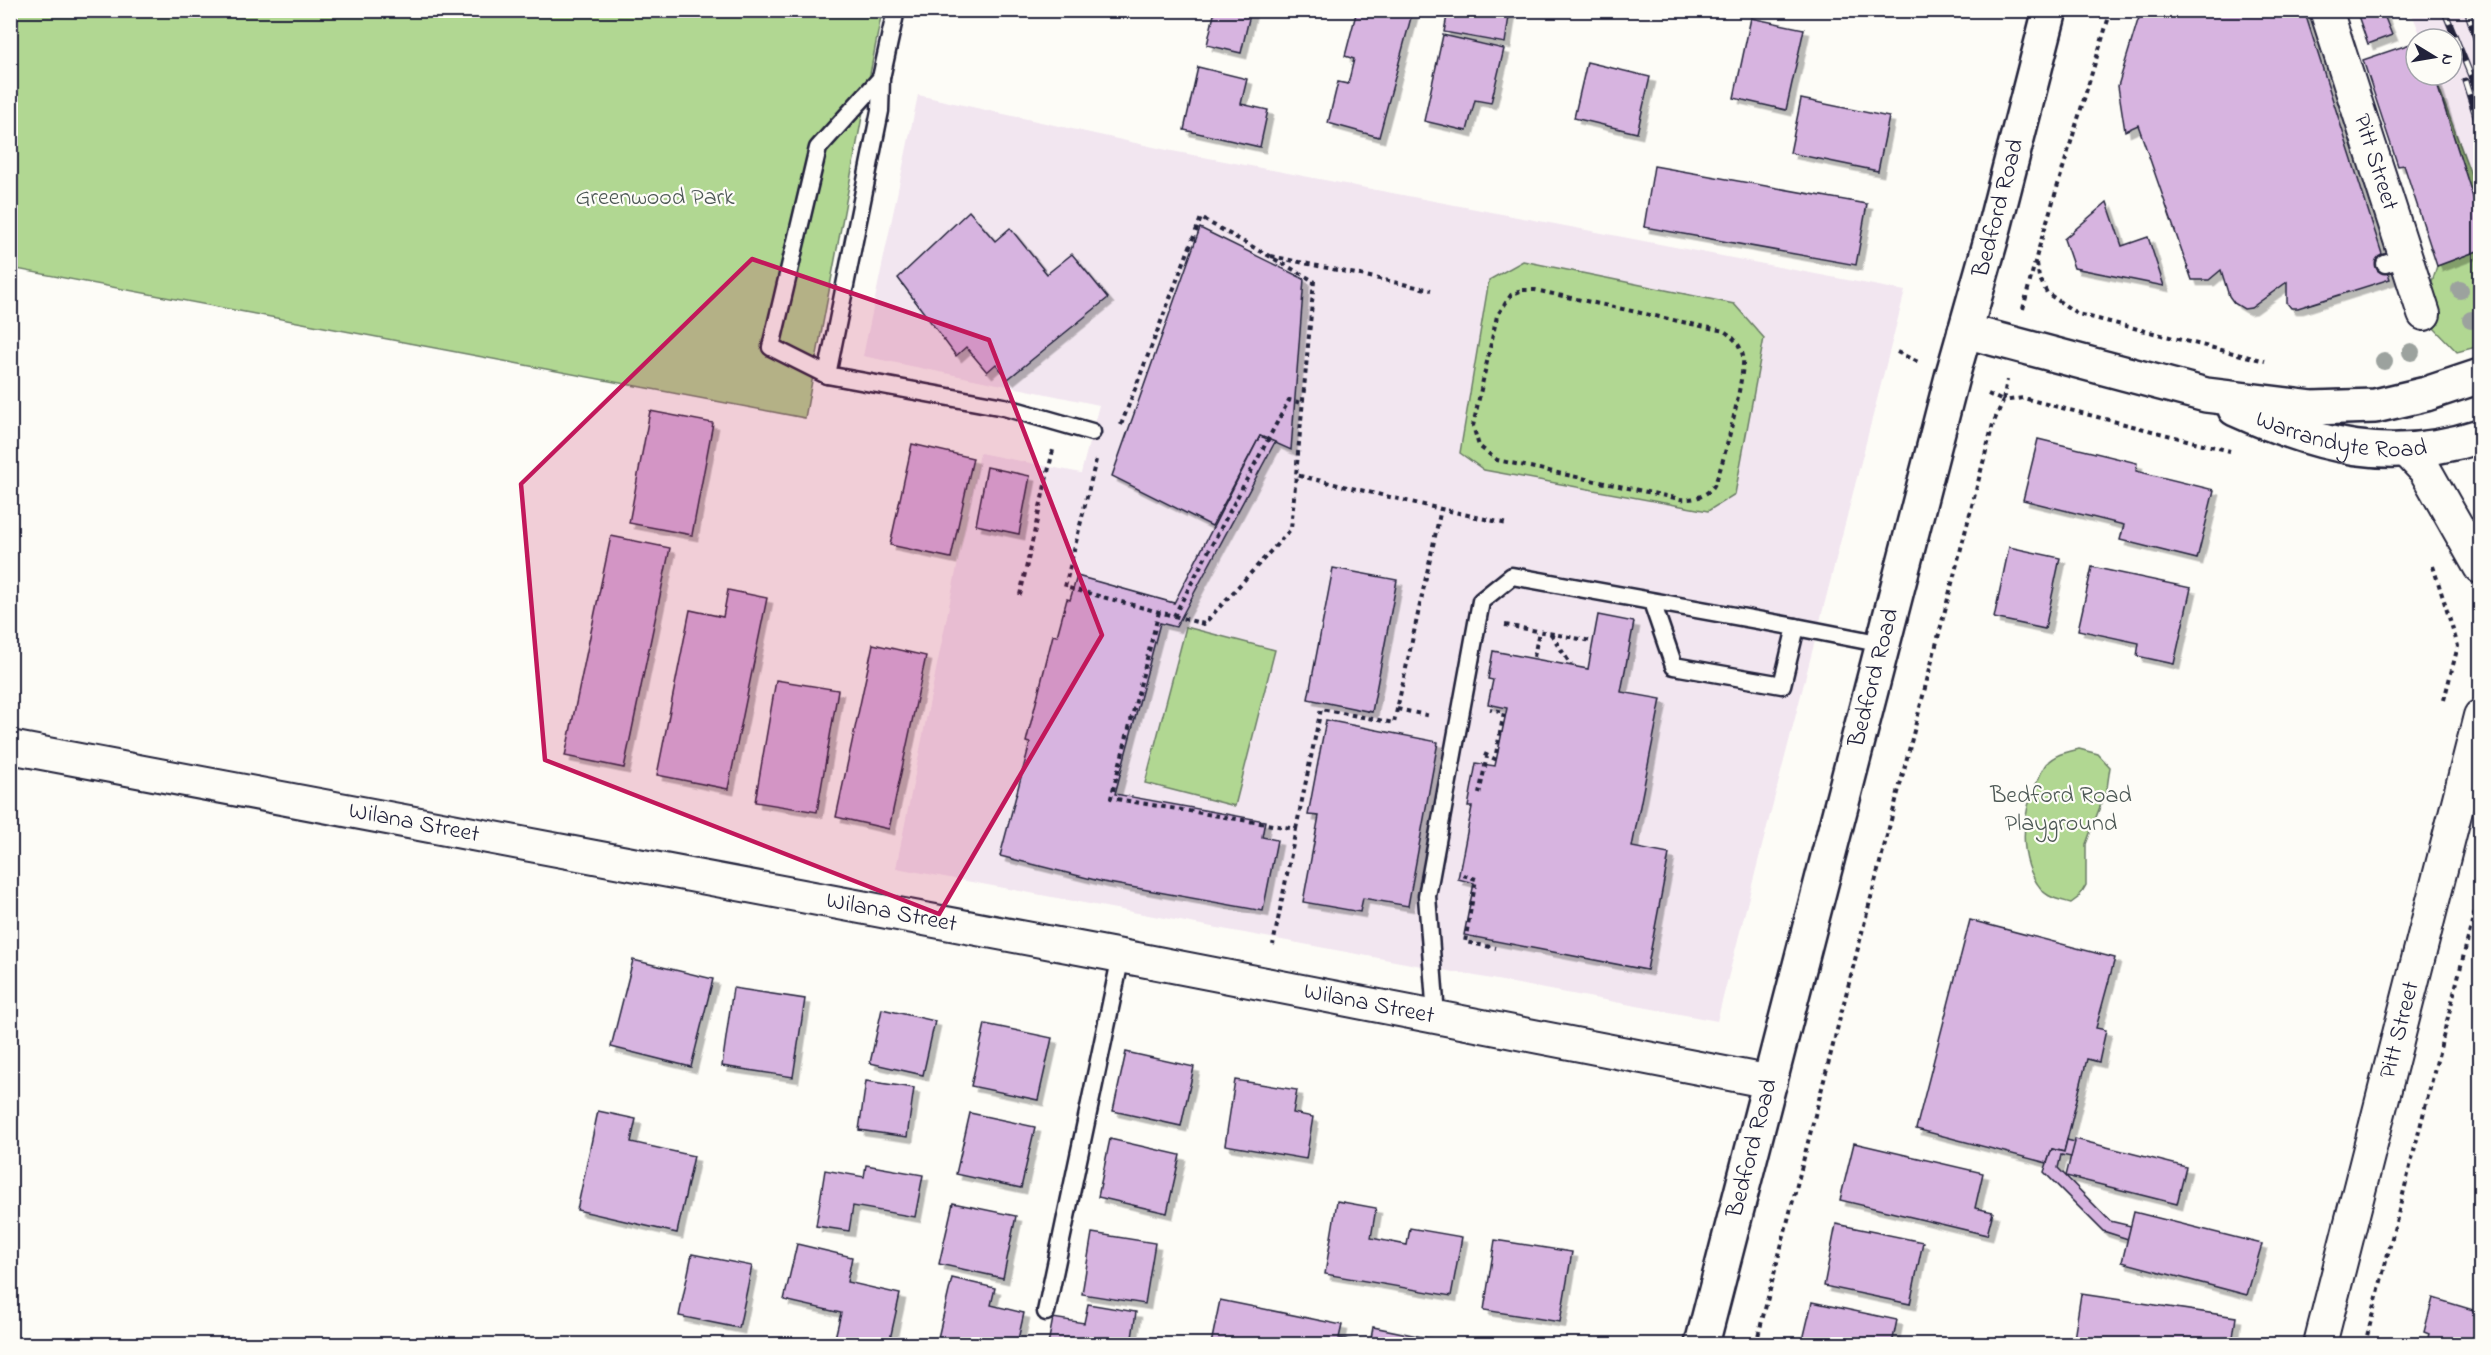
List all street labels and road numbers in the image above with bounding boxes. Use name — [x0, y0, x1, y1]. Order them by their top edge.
street label: Pitt Street — [2343, 110, 2407, 215]
street label: Bedford Road — [1963, 135, 2034, 282]
street label: Warrandyte Road — [2250, 402, 2429, 468]
street label: Bedford Road — [1839, 604, 1909, 752]
street label: Wilana Street — [346, 794, 482, 852]
street label: Wilana Street — [823, 883, 960, 942]
street label: Wilana Street — [1301, 974, 1437, 1034]
street label: Pitt Street — [2371, 977, 2429, 1083]
street label: Bedford Road — [1718, 1075, 1787, 1222]

